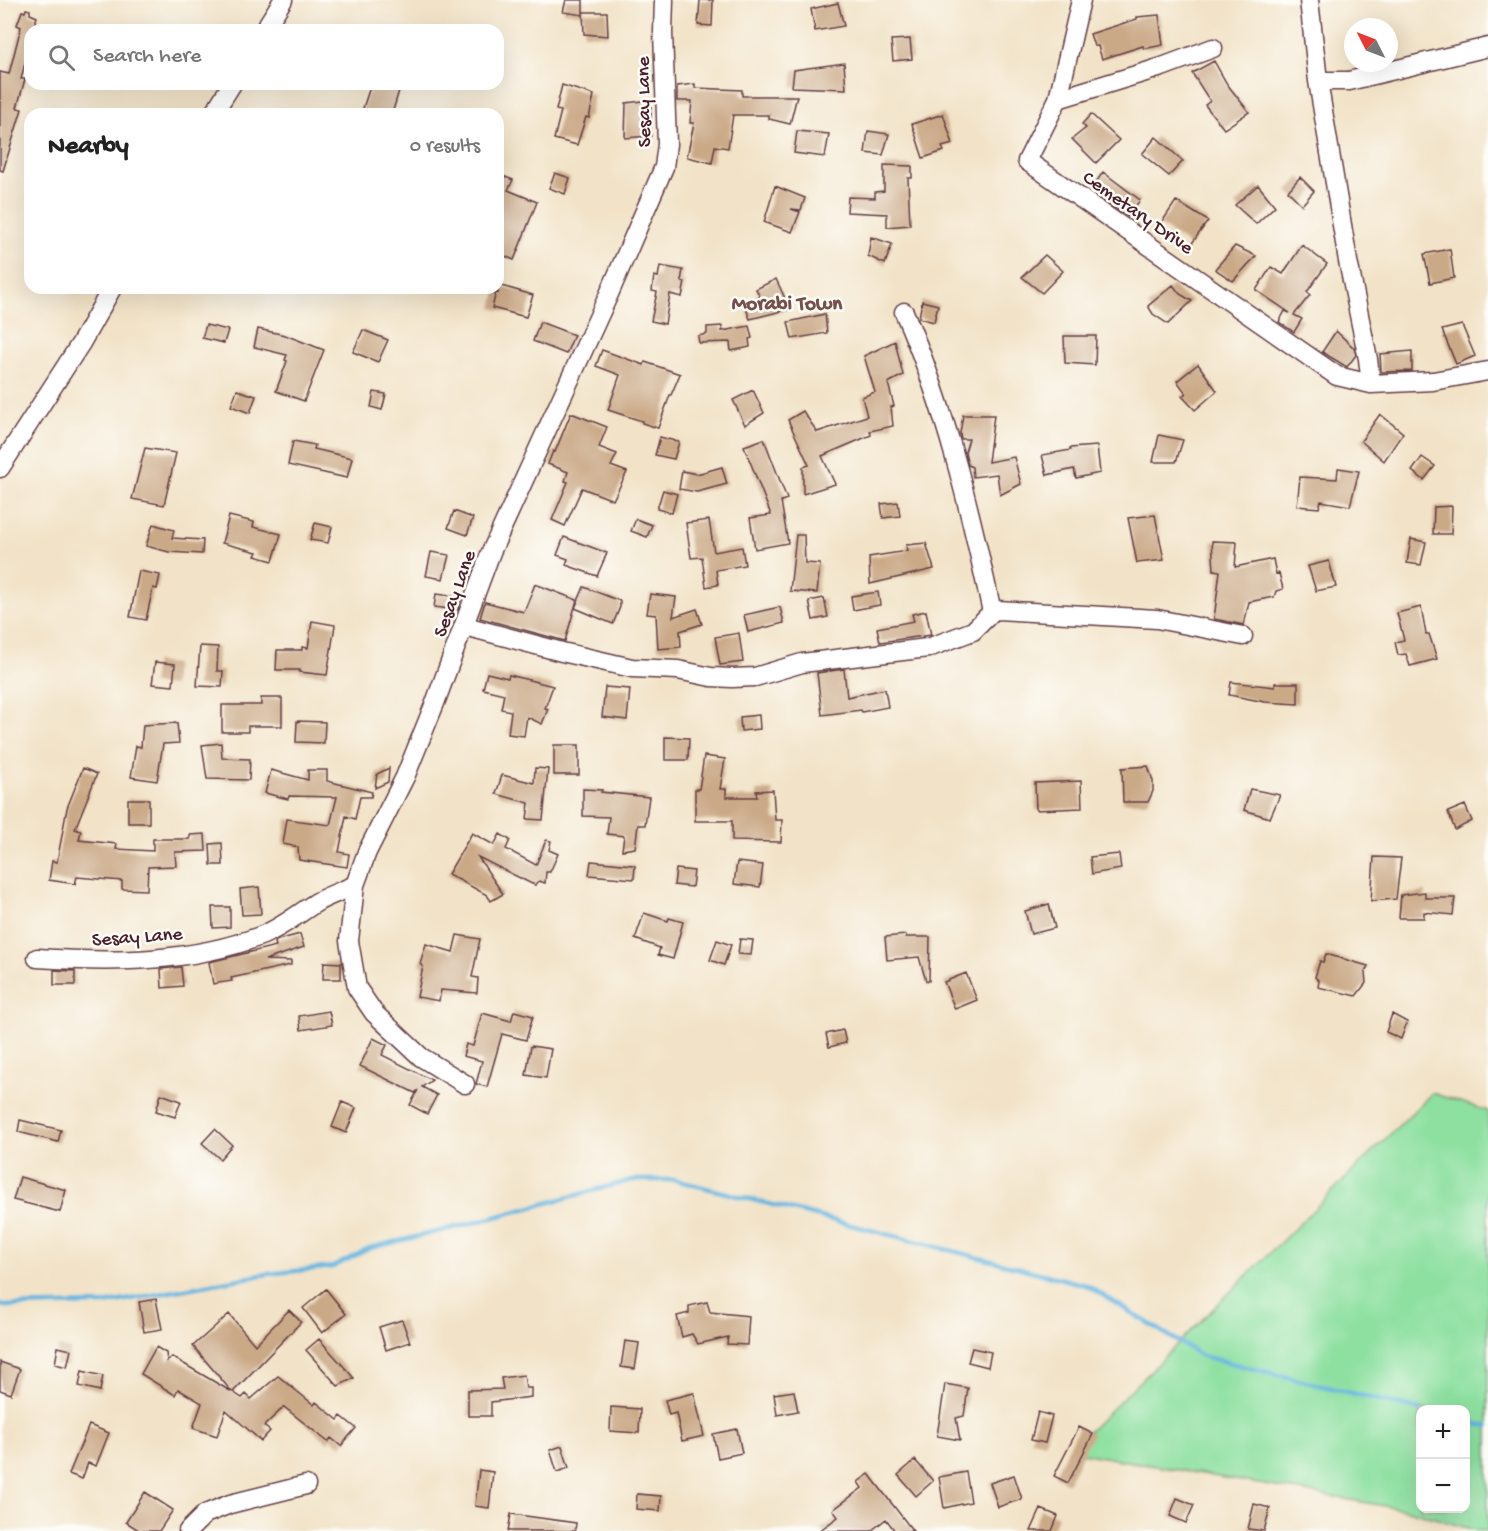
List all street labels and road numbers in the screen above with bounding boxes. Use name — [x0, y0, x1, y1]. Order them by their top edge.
street label: Sesay Lane — [633, 56, 658, 148]
street label: Cemetary Drive — [1077, 167, 1197, 261]
street label: Sesay Lane — [430, 547, 483, 641]
street label: Sesay Lane — [91, 924, 184, 953]

